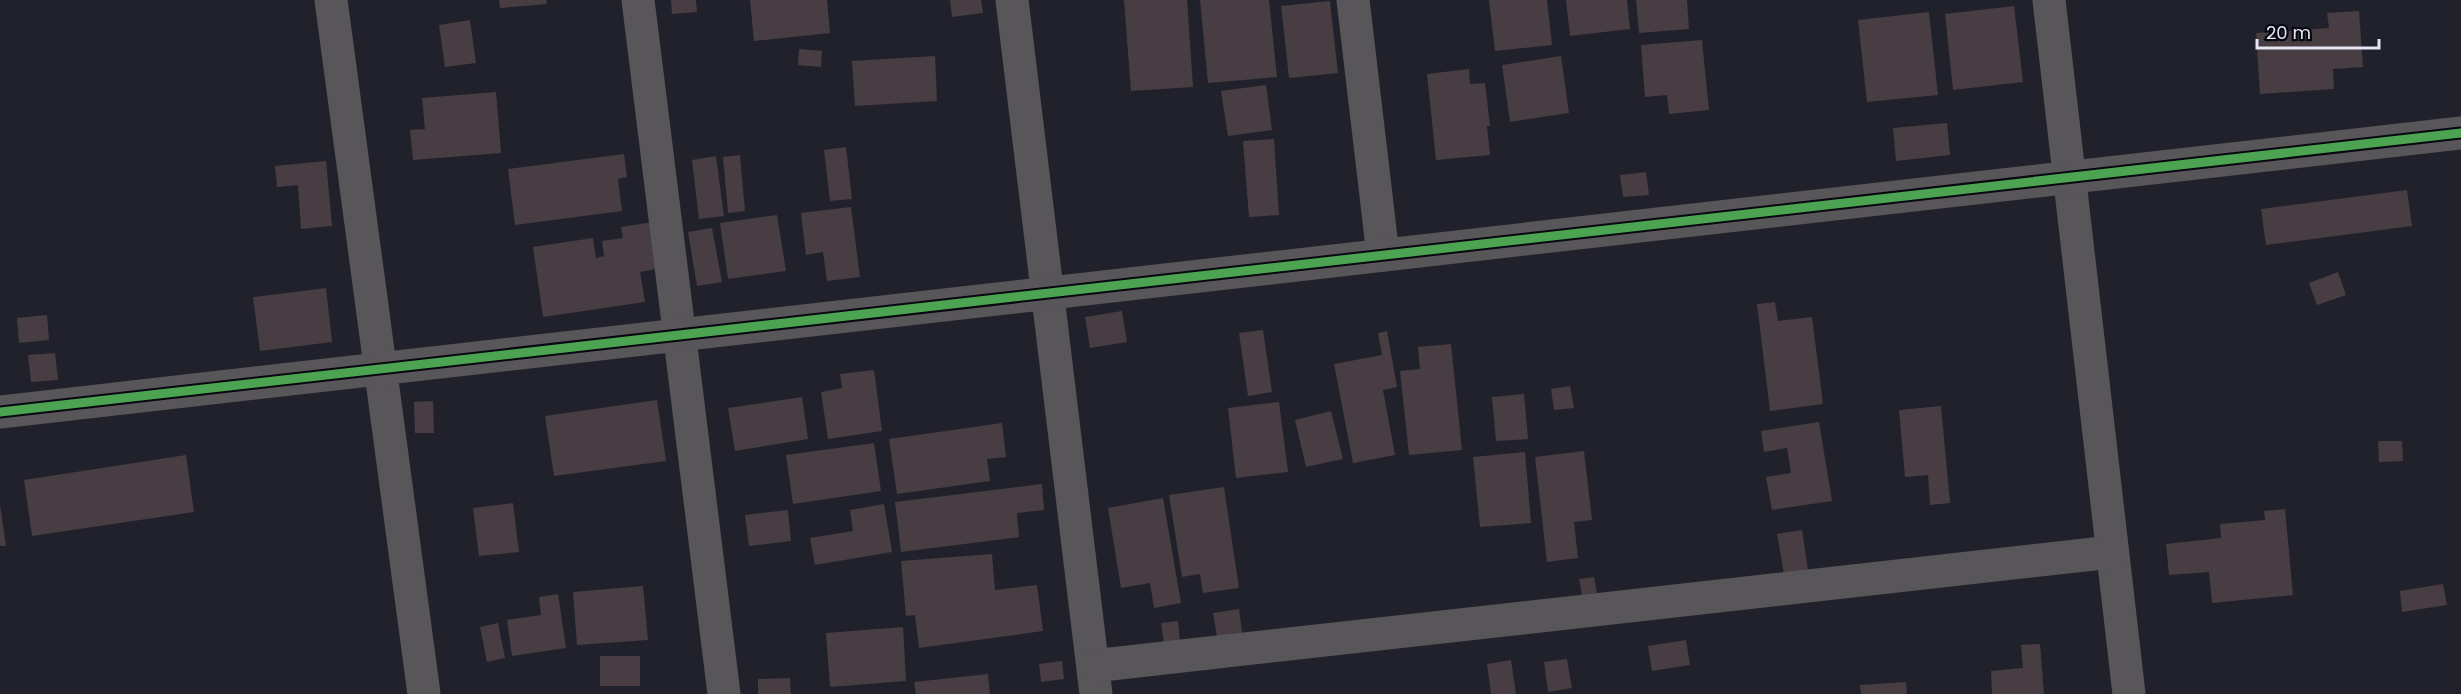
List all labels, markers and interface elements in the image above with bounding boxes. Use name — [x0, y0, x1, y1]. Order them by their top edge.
scale bar — [2257, 12, 2378, 50]
text: 20 m — [2266, 20, 2311, 45]

